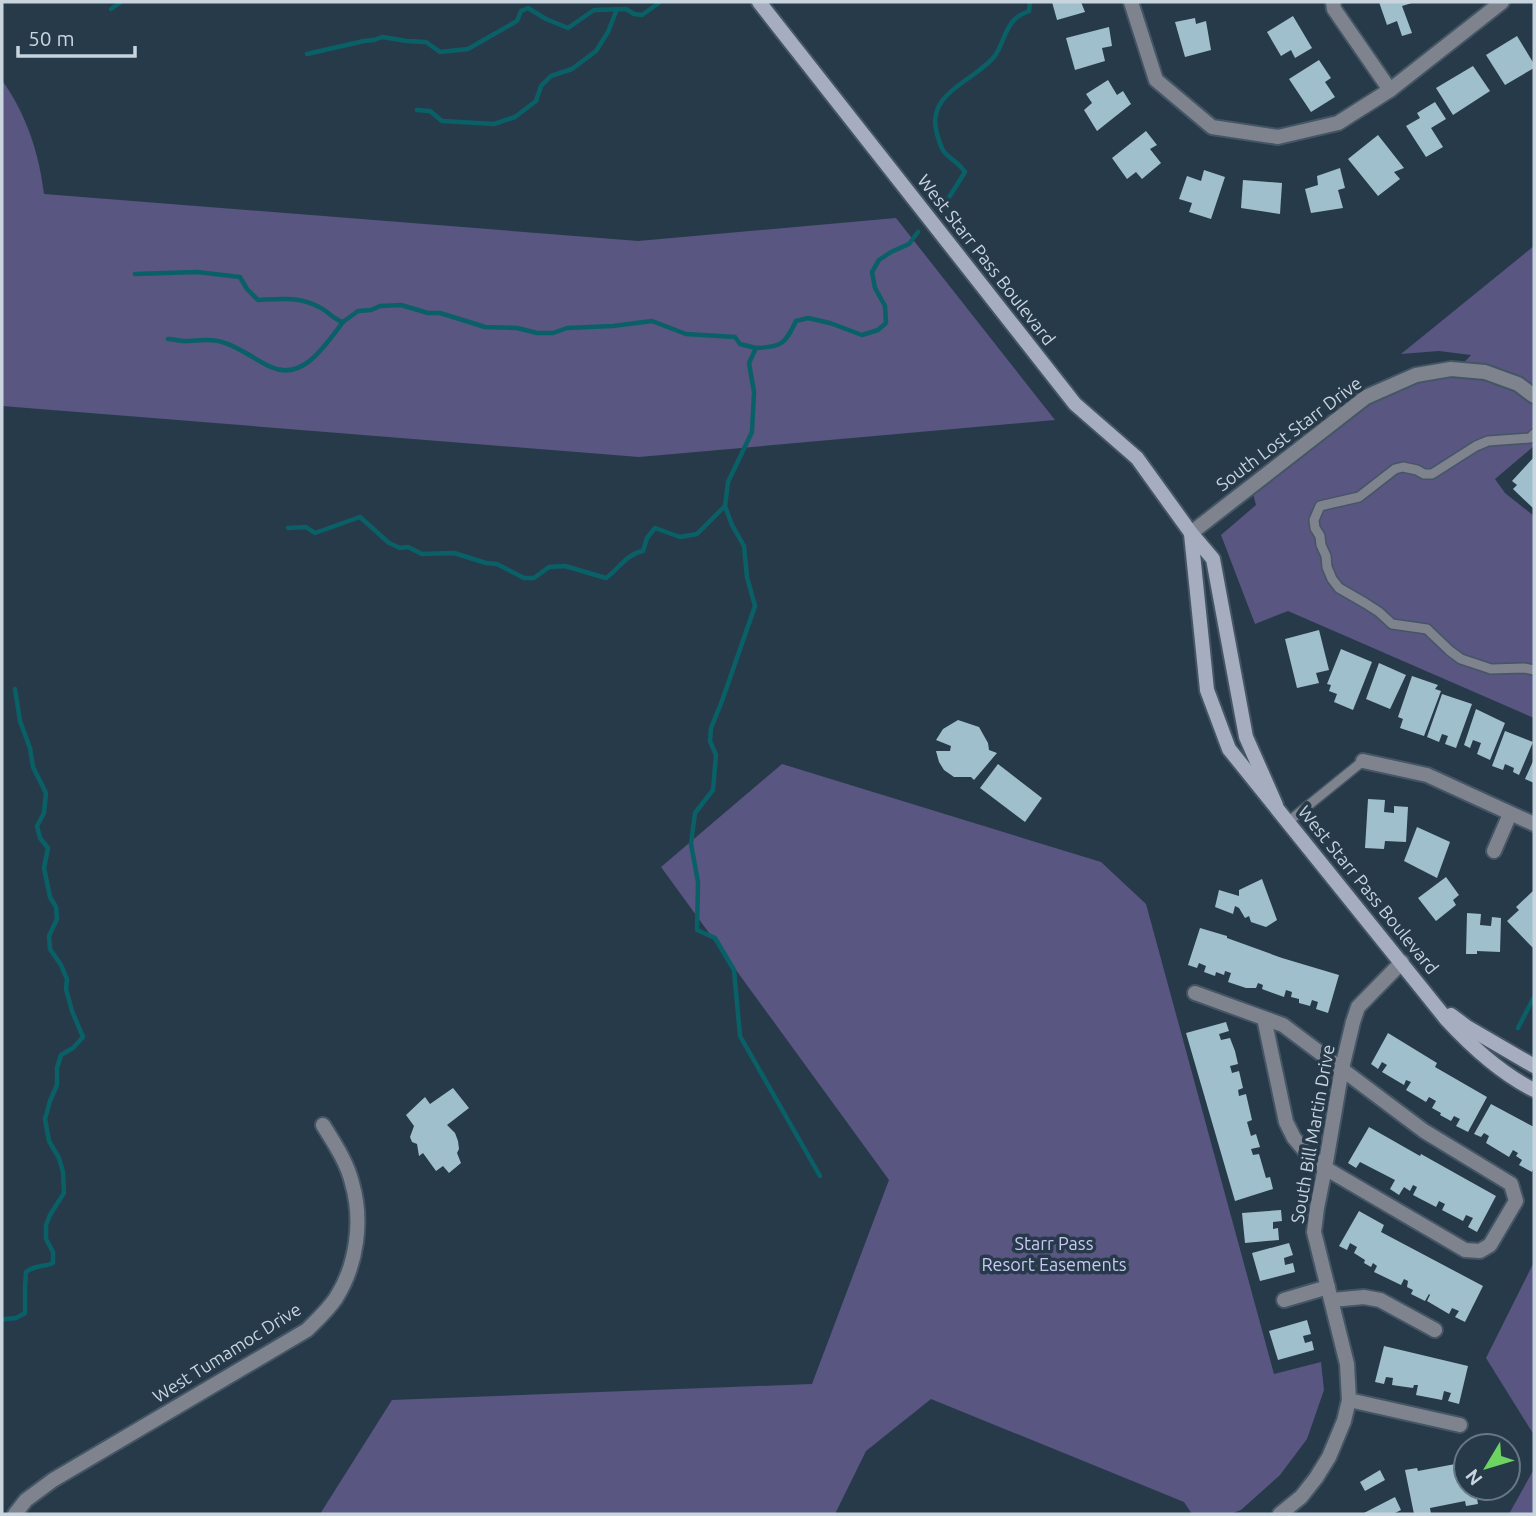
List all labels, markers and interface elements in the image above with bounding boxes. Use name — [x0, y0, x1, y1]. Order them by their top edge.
scale bar — [18, 14, 135, 58]
text: 50 m — [28, 26, 75, 50]
street label: West Starr Pass Boulevard — [914, 170, 1060, 349]
street label: South Lost Starr Drive — [1212, 372, 1365, 494]
street label: West Starr Pass Boulevard — [1295, 801, 1443, 978]
street label: South Bill Martin Drive — [1286, 1043, 1338, 1225]
park label: Starr Pass Resort Easements — [981, 1233, 1127, 1274]
street label: West Tumamoc Drive — [149, 1298, 304, 1406]
north arrow — [1452, 1432, 1522, 1502]
text: N — [1461, 1465, 1487, 1490]

